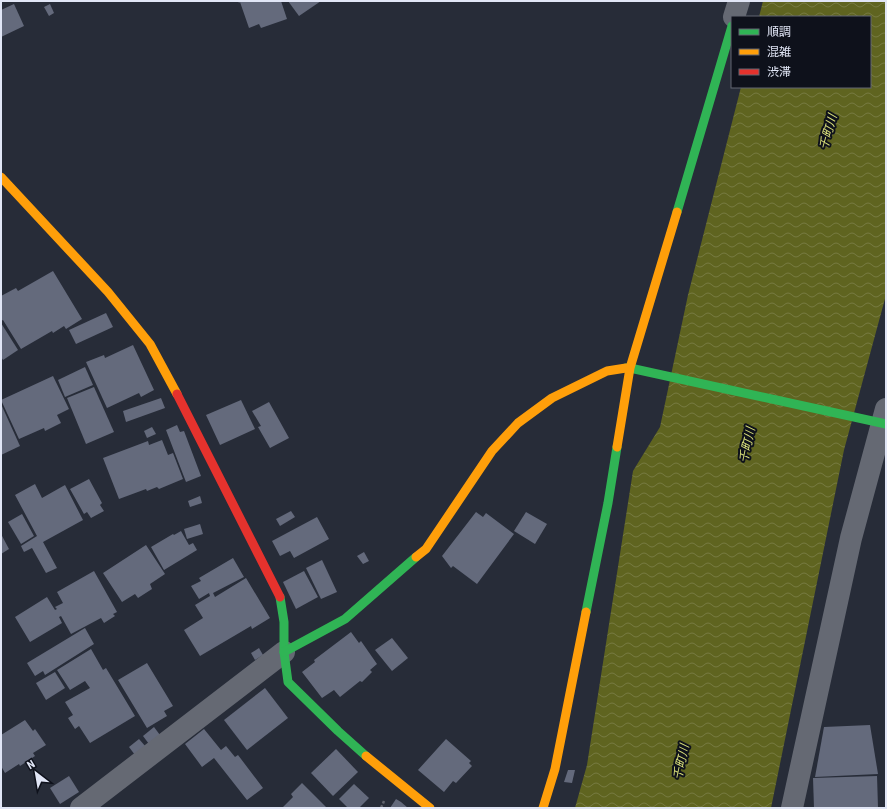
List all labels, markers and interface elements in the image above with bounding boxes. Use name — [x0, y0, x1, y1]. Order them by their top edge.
legend — [731, 16, 871, 88]
text: 順調 — [767, 25, 791, 39]
text: 混雑 — [767, 45, 791, 59]
text: 渋滞 — [767, 65, 791, 79]
water label: 千町川 — [816, 111, 840, 151]
water label: 千町川 — [736, 424, 758, 464]
water label: 千町川 — [670, 741, 692, 781]
north arrow — [16, 753, 56, 793]
text: N — [25, 757, 38, 772]

